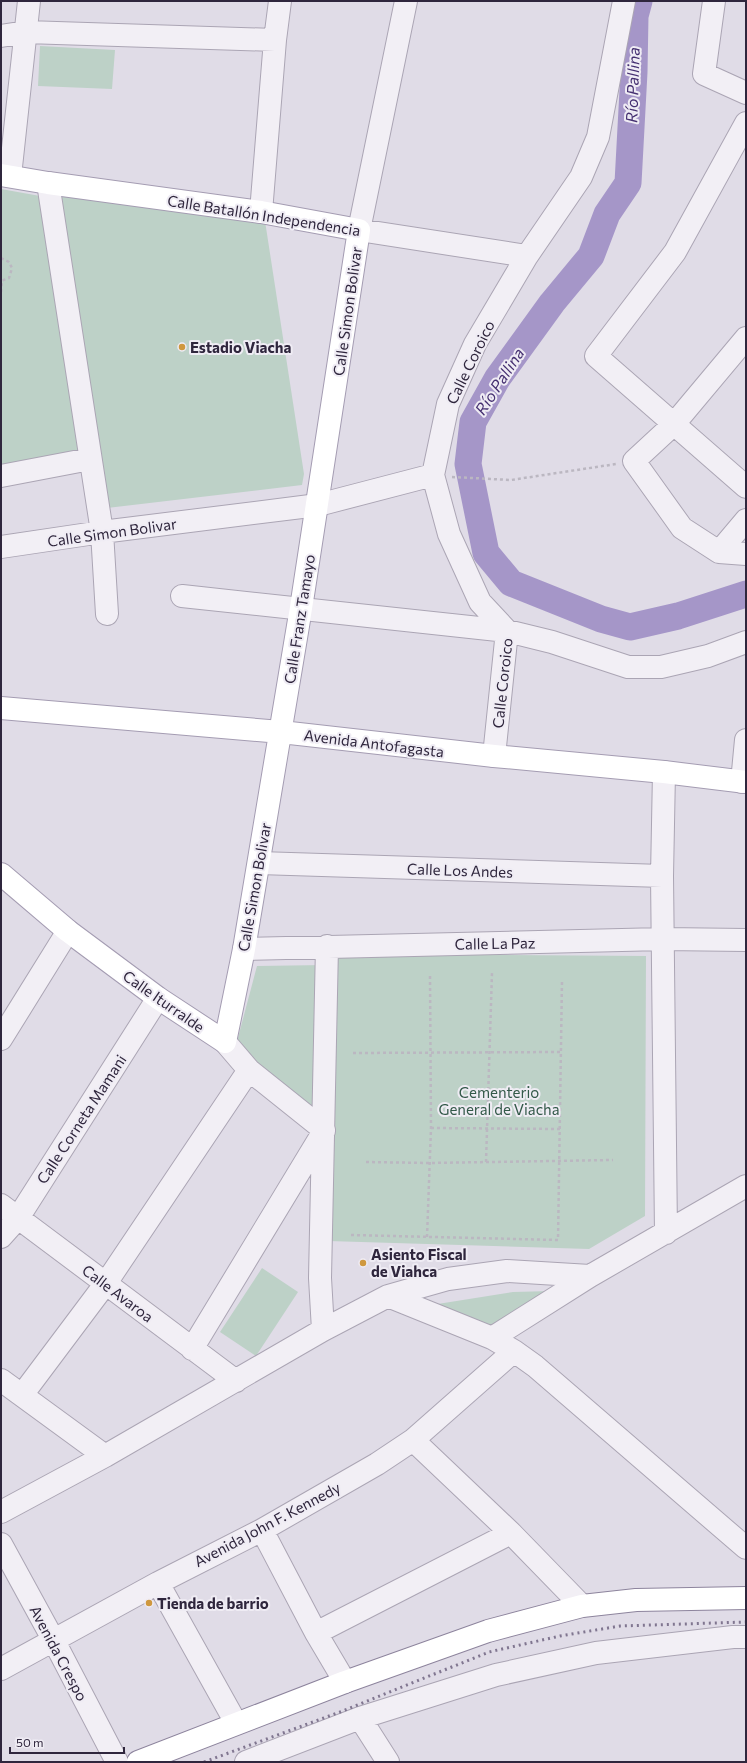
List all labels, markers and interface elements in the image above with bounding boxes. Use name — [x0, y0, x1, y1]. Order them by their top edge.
water label: Río Pallina — [621, 47, 643, 123]
street label: Calle Batallón Independencia — [166, 191, 362, 239]
street label: Calle Simon Bolivar — [329, 245, 365, 377]
street label: Calle Coroico — [442, 317, 498, 407]
place label: Estadio Viacha — [190, 338, 291, 356]
marker: Estadio Viacha — [177, 342, 187, 352]
water label: Río Pallina — [470, 344, 528, 418]
street label: Calle Simon Bolivar — [46, 514, 178, 550]
street label: Calle Franz Tamayo — [280, 553, 318, 685]
street label: Calle Coroico — [488, 637, 516, 729]
street label: Avenida Antofagasta — [303, 725, 445, 761]
street label: Calle Simon Bolivar — [234, 821, 274, 953]
street label: Calle Los Andes — [407, 859, 513, 881]
street label: Calle La Paz — [455, 933, 535, 953]
street label: Calle Iturralde — [120, 966, 208, 1036]
street label: Calle Corneta Mamani — [32, 1051, 130, 1187]
park label: Cementerio General de Viacha — [438, 1083, 560, 1118]
place label: Asiento Fiscal de Viahca — [371, 1245, 467, 1280]
marker: Asiento Fiscal de Viahca — [358, 1258, 368, 1268]
street label: Calle Avaroa — [79, 1260, 157, 1326]
street label: Avenida John F. Kennedy — [191, 1478, 343, 1570]
place label: Tienda de barrio — [157, 1594, 269, 1612]
marker: Tienda de barrio — [144, 1598, 154, 1608]
street label: Avenida Crespo — [26, 1602, 92, 1704]
scale bar — [10, 1729, 124, 1755]
text: 50 m — [16, 1735, 44, 1749]

